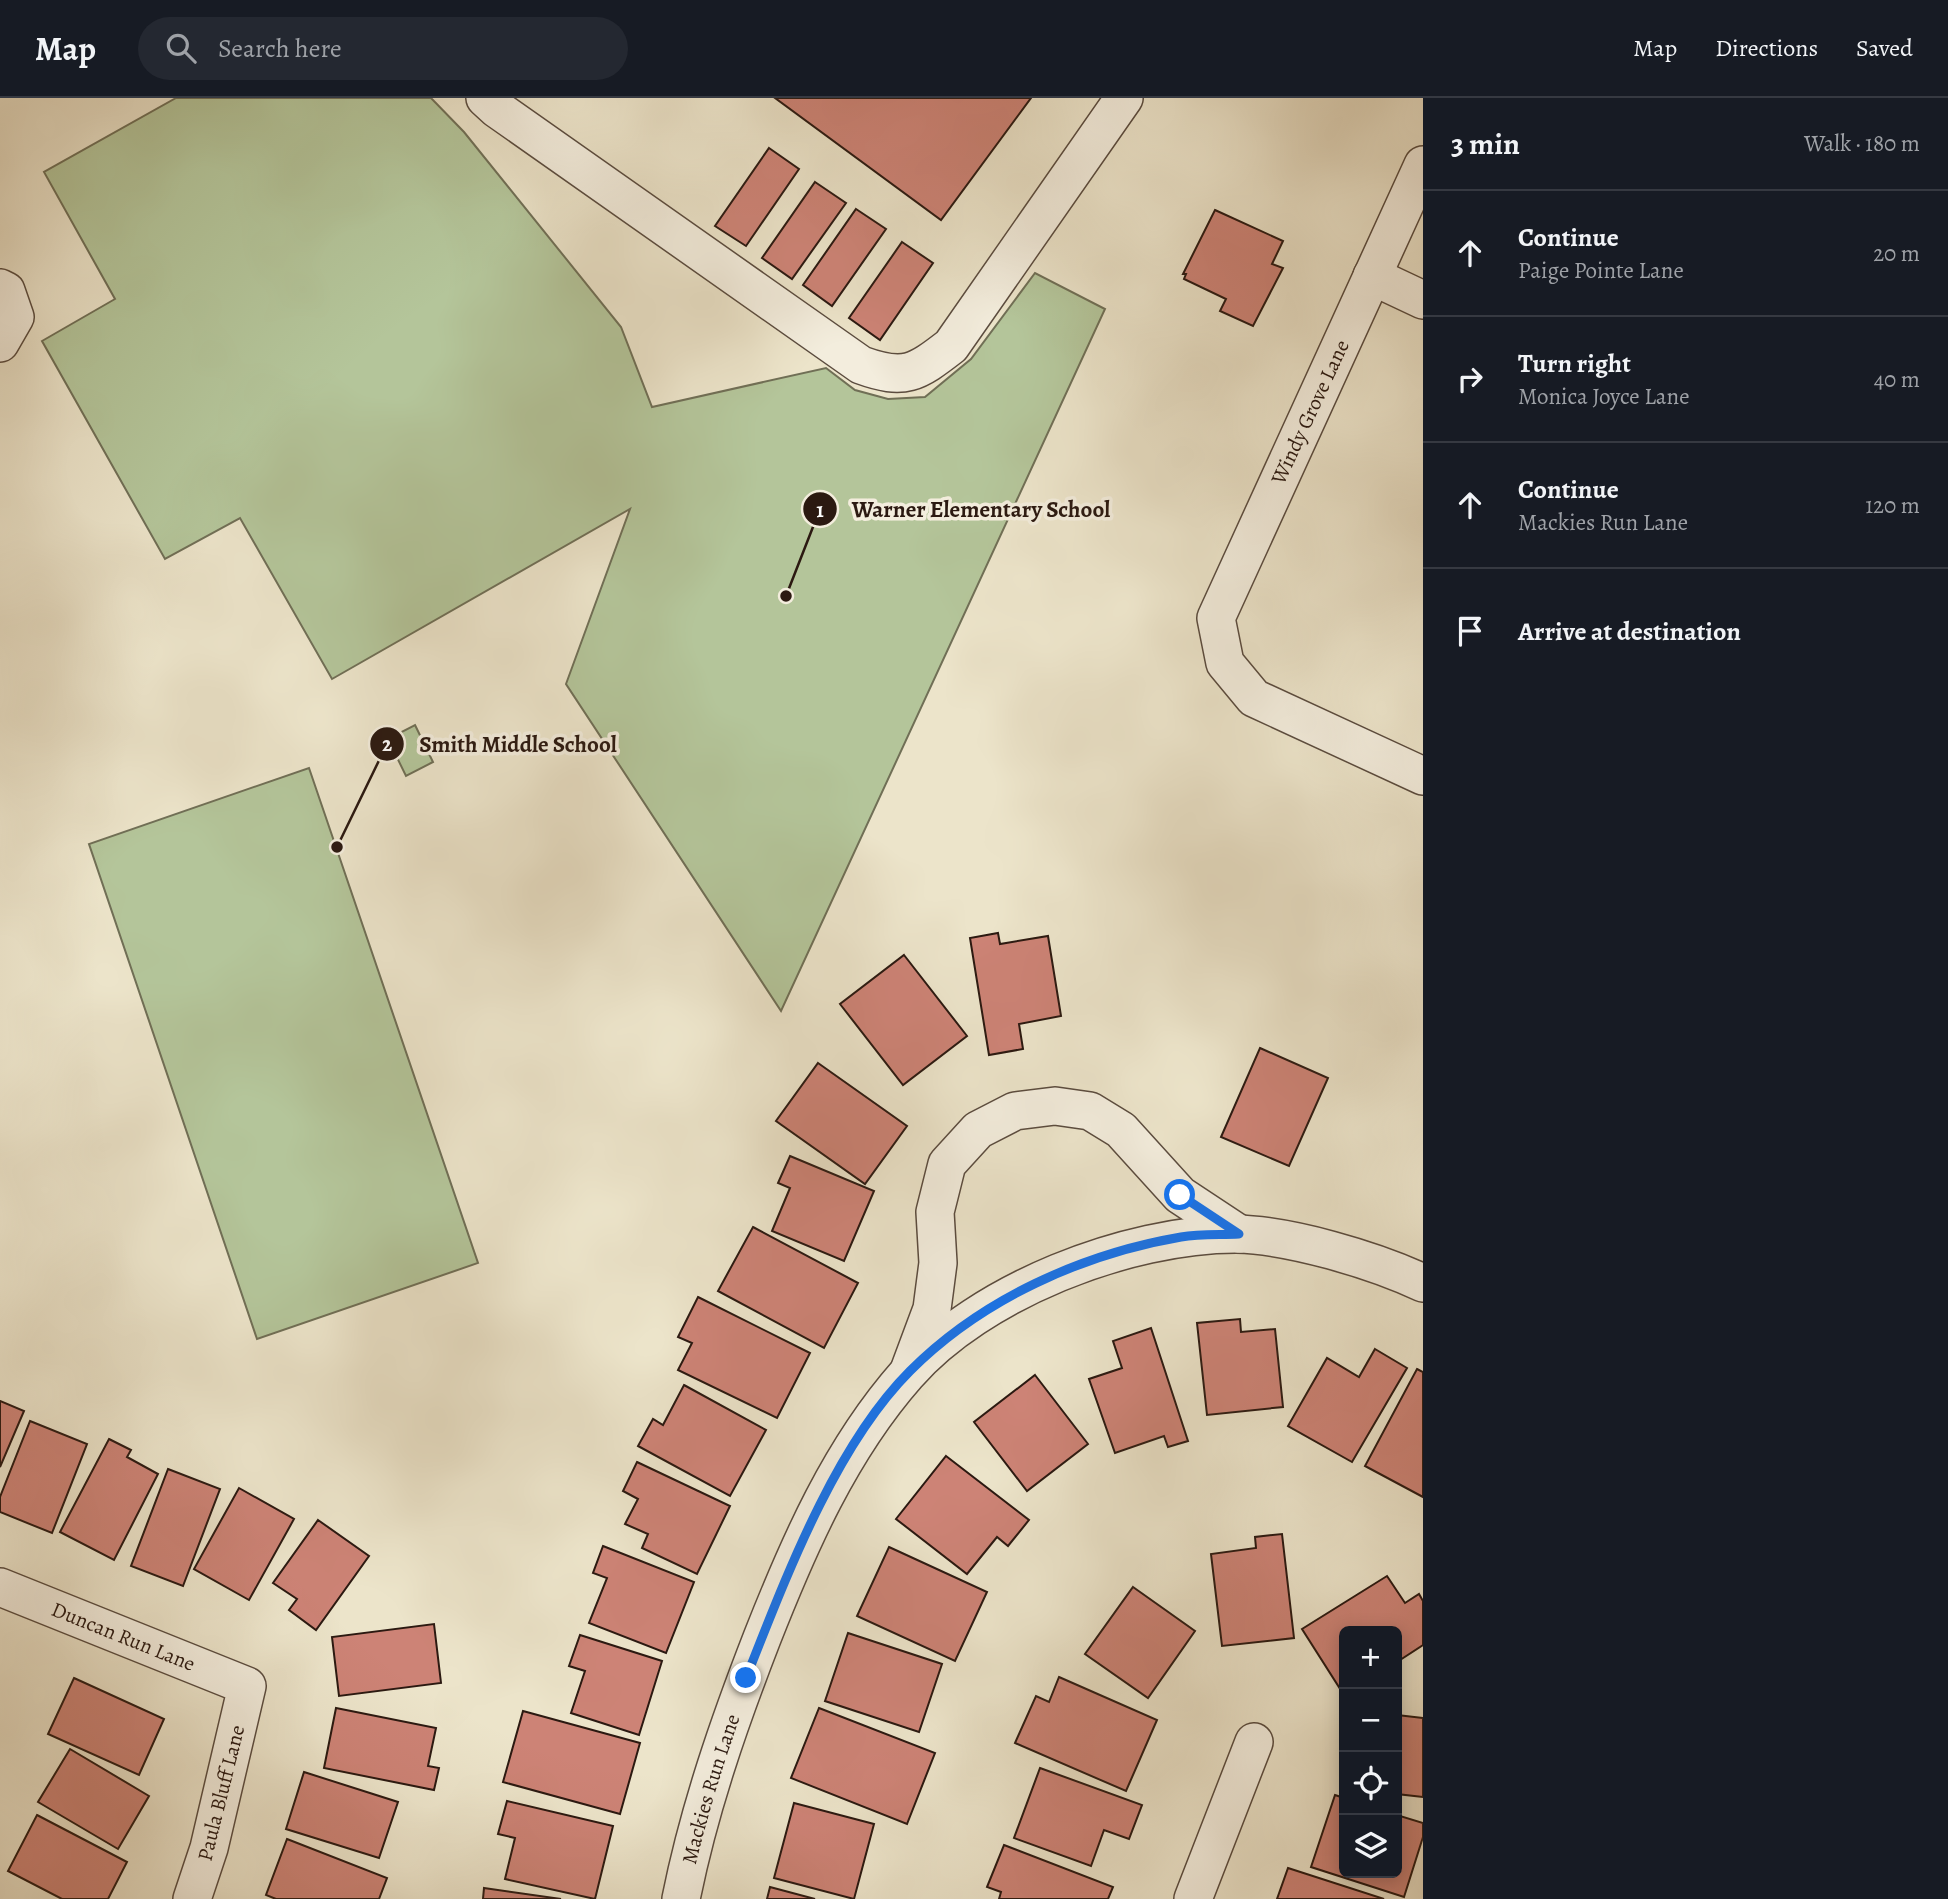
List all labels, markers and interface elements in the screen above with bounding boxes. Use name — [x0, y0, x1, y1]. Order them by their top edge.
search box — [138, 17, 628, 80]
text: Map — [35, 26, 96, 71]
icon: search — [162, 29, 200, 67]
text: Search here — [218, 31, 342, 66]
text: Map — [1633, 32, 1677, 64]
text: Directions — [1715, 32, 1818, 64]
text: Saved — [1856, 32, 1913, 64]
text: 3 min — [1451, 124, 1520, 164]
text: Walk · 180 m — [1804, 128, 1920, 159]
text: Continue — [1518, 220, 1619, 255]
icon: ahead — [1451, 234, 1489, 272]
text: 20 m — [1873, 238, 1920, 269]
text: Paige Pointe Lane — [1518, 255, 1684, 286]
street label: Windy Grove Lane — [1264, 335, 1356, 490]
text: Turn right — [1518, 346, 1631, 381]
icon: right — [1451, 360, 1489, 398]
text: 40 m — [1874, 364, 1920, 395]
text: Monica Joyce Lane — [1518, 381, 1690, 412]
text: Continue — [1518, 472, 1619, 507]
icon: ahead — [1451, 486, 1489, 524]
callout: Warner Elementary School — [803, 487, 1125, 531]
text: 120 m — [1865, 490, 1920, 521]
text: Warner Elementary School — [851, 494, 1110, 525]
text: 1 — [816, 496, 824, 524]
text: Mackies Run Lane — [1518, 507, 1688, 538]
icon: arrive — [1451, 612, 1489, 650]
text: Arrive at destination — [1518, 614, 1741, 649]
callout: Smith Middle School — [370, 722, 631, 766]
text: Smith Middle School — [419, 729, 617, 760]
text: 2 — [382, 730, 392, 758]
route start — [1164, 1179, 1195, 1210]
street label: Duncan Run Lane — [47, 1595, 199, 1678]
map controls — [1339, 1626, 1402, 1878]
button: + — [1339, 1626, 1402, 1689]
route end — [730, 1662, 761, 1693]
button: − — [1339, 1689, 1402, 1752]
street label: Mackies Run Lane — [675, 1710, 747, 1867]
street label: Paula Bluff Lane — [191, 1722, 251, 1864]
button: locate — [1339, 1752, 1402, 1815]
button: layers — [1339, 1815, 1402, 1878]

